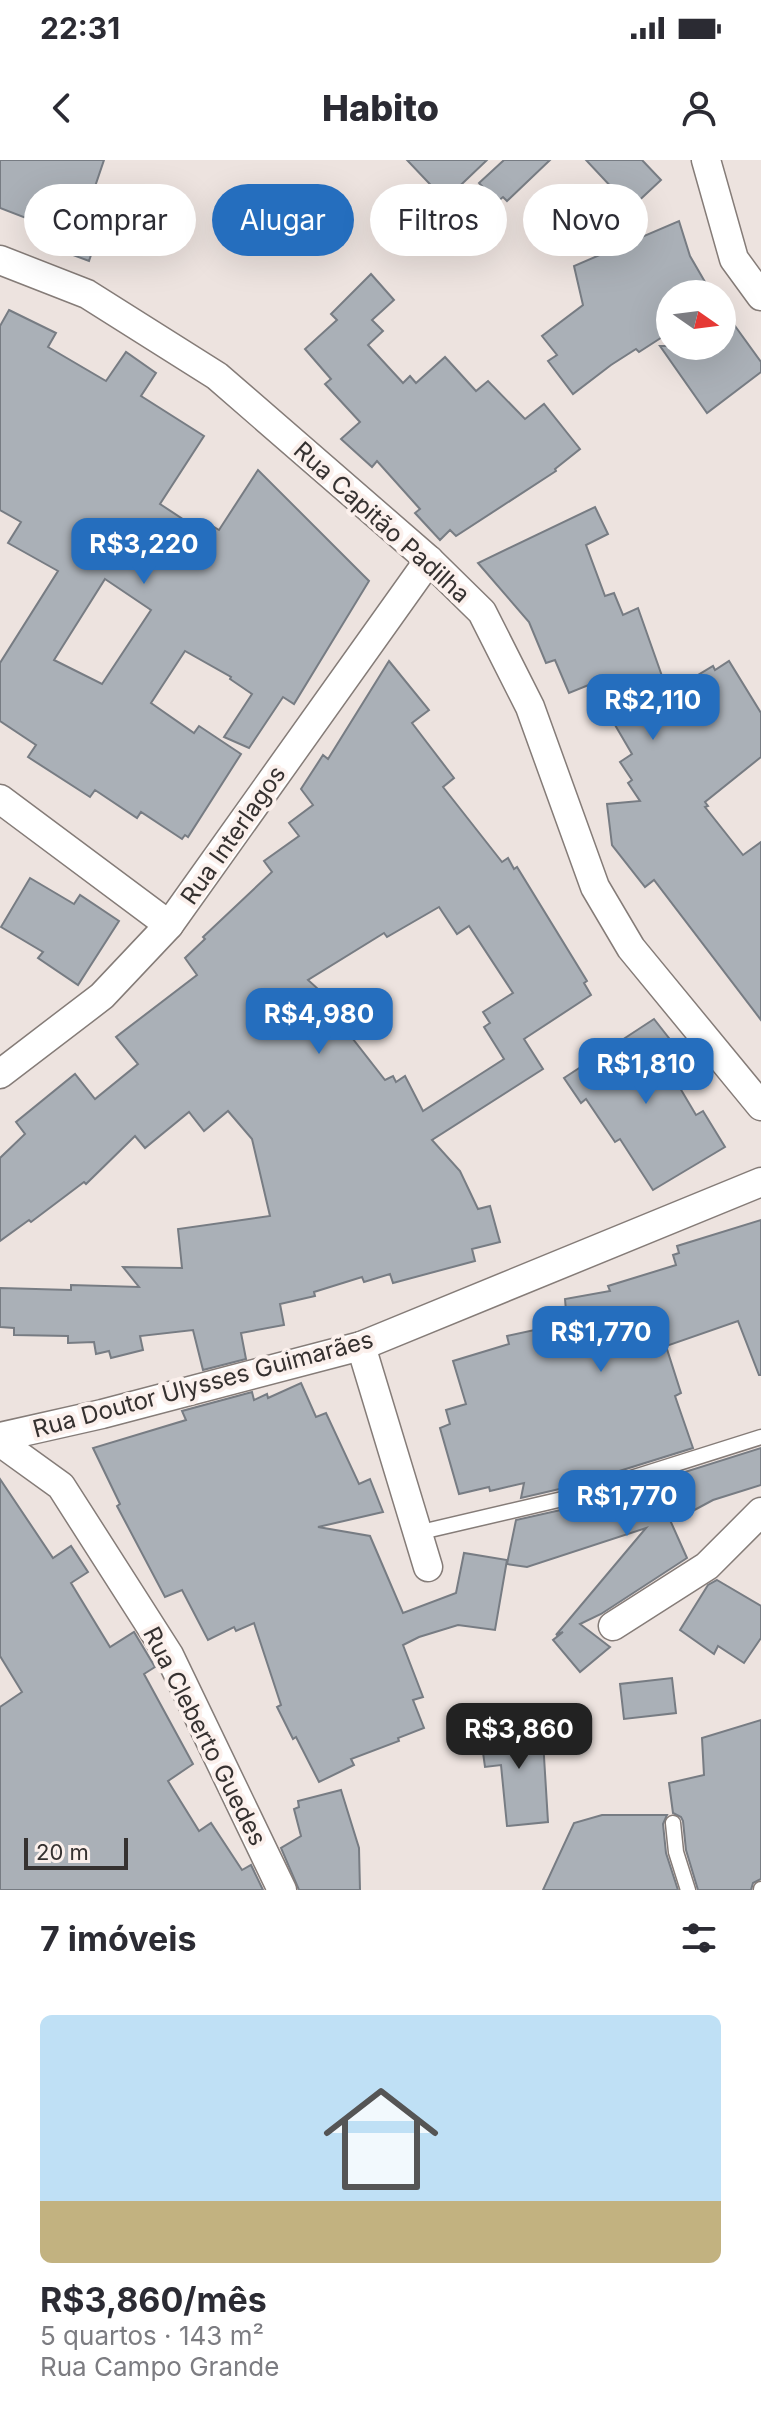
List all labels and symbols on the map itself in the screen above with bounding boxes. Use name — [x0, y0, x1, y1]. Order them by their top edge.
north arrow — [656, 280, 736, 360]
street label: Rua Capitão Padilha — [288, 435, 476, 609]
pin: R$3,220 — [70, 518, 218, 586]
pin: R$2,110 — [579, 674, 727, 742]
street label: Rua Interlagos — [174, 760, 292, 910]
pin: R$4,980 — [245, 988, 393, 1056]
pin: R$1,810 — [572, 1038, 720, 1106]
pin: R$1,770 — [527, 1306, 675, 1374]
street label: Rua Doutor Ulysses Guimarães — [30, 1325, 376, 1443]
pin: R$1,770 — [553, 1470, 701, 1538]
street label: Rua Cleberto Guedes — [137, 1622, 273, 1850]
pin: R$3,860 — [445, 1703, 593, 1771]
scale bar — [24, 1834, 128, 1870]

